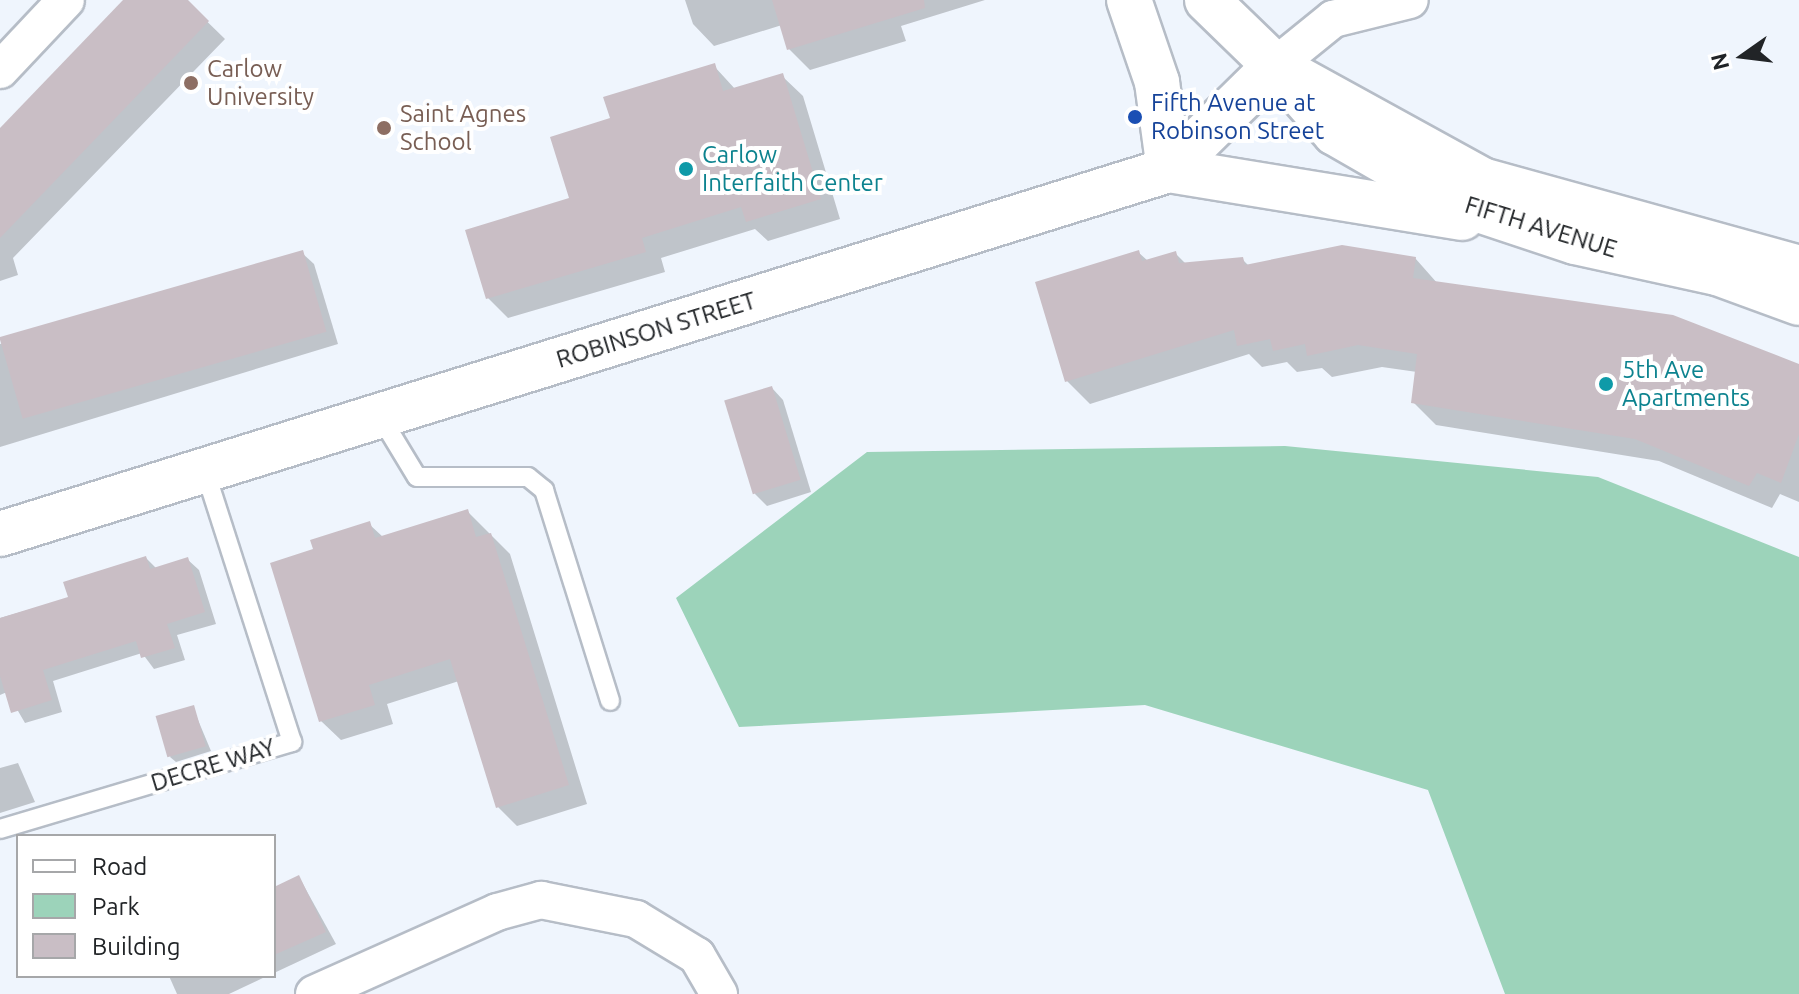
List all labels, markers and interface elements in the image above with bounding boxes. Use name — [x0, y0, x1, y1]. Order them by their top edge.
north arrow — [1703, 16, 1783, 96]
text: N — [1705, 51, 1733, 73]
place label: Carlow University — [207, 55, 314, 111]
marker: Carlow University — [182, 74, 200, 92]
place label: Fifth Avenue at Robinson Street — [1151, 89, 1324, 145]
place label: Saint Agnes School — [400, 100, 526, 156]
marker: Fifth Avenue at Robinson Street — [1126, 108, 1144, 126]
marker: Saint Agnes School — [375, 119, 393, 137]
place label: Carlow Interfaith Center — [702, 141, 883, 197]
marker: Carlow Interfaith Center — [677, 160, 695, 178]
street label: FIFTH AVENUE — [1462, 190, 1620, 264]
street label: ROBINSON STREET — [553, 286, 759, 374]
place label: 5th Ave Apartments — [1622, 356, 1750, 412]
marker: 5th Ave Apartments — [1597, 375, 1615, 393]
street label: DECRE WAY — [147, 732, 279, 798]
legend — [16, 834, 276, 978]
text: Road — [92, 853, 147, 880]
text: Park — [92, 893, 140, 920]
text: Building — [92, 933, 180, 960]

